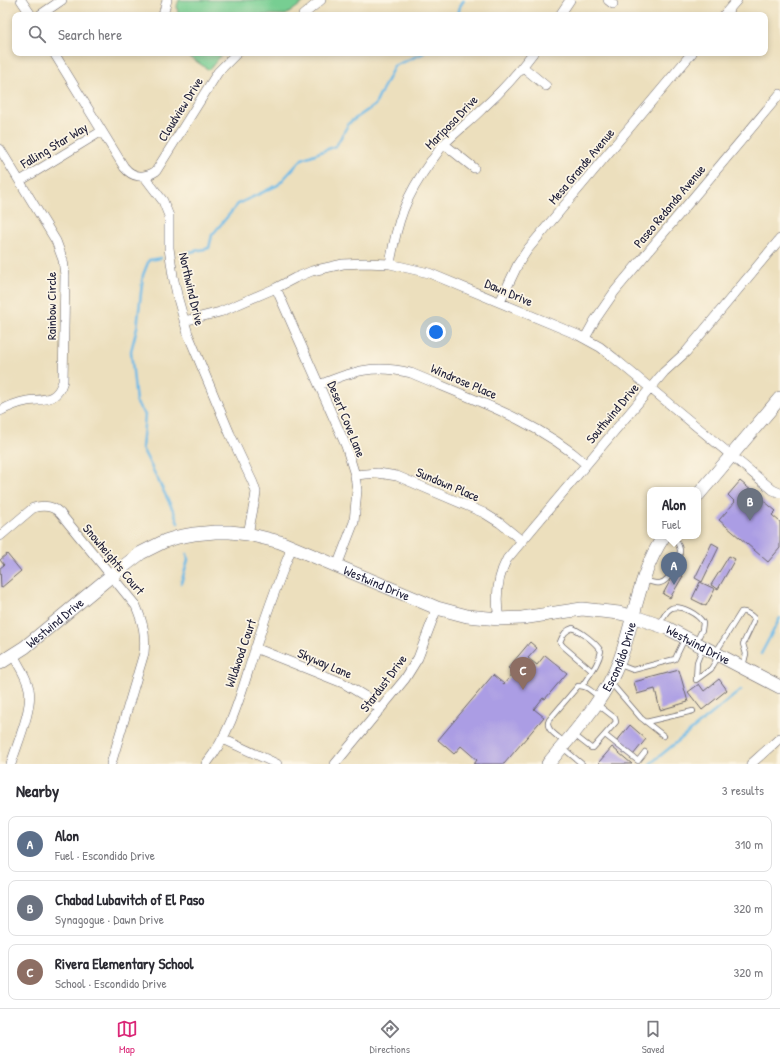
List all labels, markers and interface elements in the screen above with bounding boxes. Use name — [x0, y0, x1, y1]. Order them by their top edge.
search box — [12, 12, 768, 56]
icon: search — [26, 23, 48, 45]
text: Search here — [58, 24, 122, 45]
street label: Cloudview Drive — [153, 73, 207, 145]
street label: Mariposa Drive — [421, 91, 481, 153]
street label: Falling Star Way — [16, 118, 91, 173]
street label: Mesa Grande Avenue — [544, 124, 618, 208]
street label: Paseo Redondo Avenue — [629, 161, 709, 251]
street label: Northwind Drive — [175, 251, 209, 327]
street label: Rainbow Circle — [42, 272, 60, 340]
street label: Dawn Drive — [482, 274, 536, 310]
your location — [426, 322, 446, 342]
street label: Windrose Place — [428, 359, 500, 403]
street label: Desert Cove Lane — [324, 378, 370, 460]
street label: Southwind Drive — [581, 379, 643, 447]
street label: Sundown Place — [414, 463, 482, 505]
popup — [647, 487, 701, 539]
pin: B — [737, 488, 763, 521]
text: Alon — [662, 494, 686, 515]
text: Fuel — [662, 515, 681, 533]
street label: Snowheights Court — [79, 520, 149, 599]
pin: A — [661, 552, 687, 585]
street label: Westwind Drive — [341, 561, 413, 605]
street label: Westwind Drive — [22, 593, 87, 652]
street label: Wildwood Court — [220, 616, 260, 690]
street label: Escondido Drive — [597, 620, 640, 695]
street label: Westwind Drive — [663, 620, 734, 669]
street label: Skyway Lane — [295, 643, 355, 683]
street label: Stardust Drive — [355, 651, 411, 715]
pin: C — [510, 657, 536, 690]
text: Nearby — [16, 779, 59, 802]
text: 3 results — [722, 781, 764, 799]
text: Alon — [55, 825, 79, 846]
text: A — [27, 835, 33, 853]
text: 310 m — [735, 835, 763, 853]
text: Fuel · Escondido Drive — [55, 846, 155, 864]
text: Chabad Lubavitch of El Paso — [55, 889, 204, 910]
text: B — [27, 899, 33, 917]
text: 320 m — [733, 899, 763, 917]
text: Synagogue · Dawn Drive — [55, 910, 164, 928]
text: Rivera Elementary School — [55, 953, 193, 974]
text: C — [26, 963, 34, 981]
text: 320 m — [733, 963, 763, 981]
text: School · Escondido Drive — [55, 974, 167, 992]
tab: Map — [116, 1018, 138, 1056]
tab: Directions — [370, 1018, 410, 1056]
tab: Saved — [642, 1018, 664, 1056]

